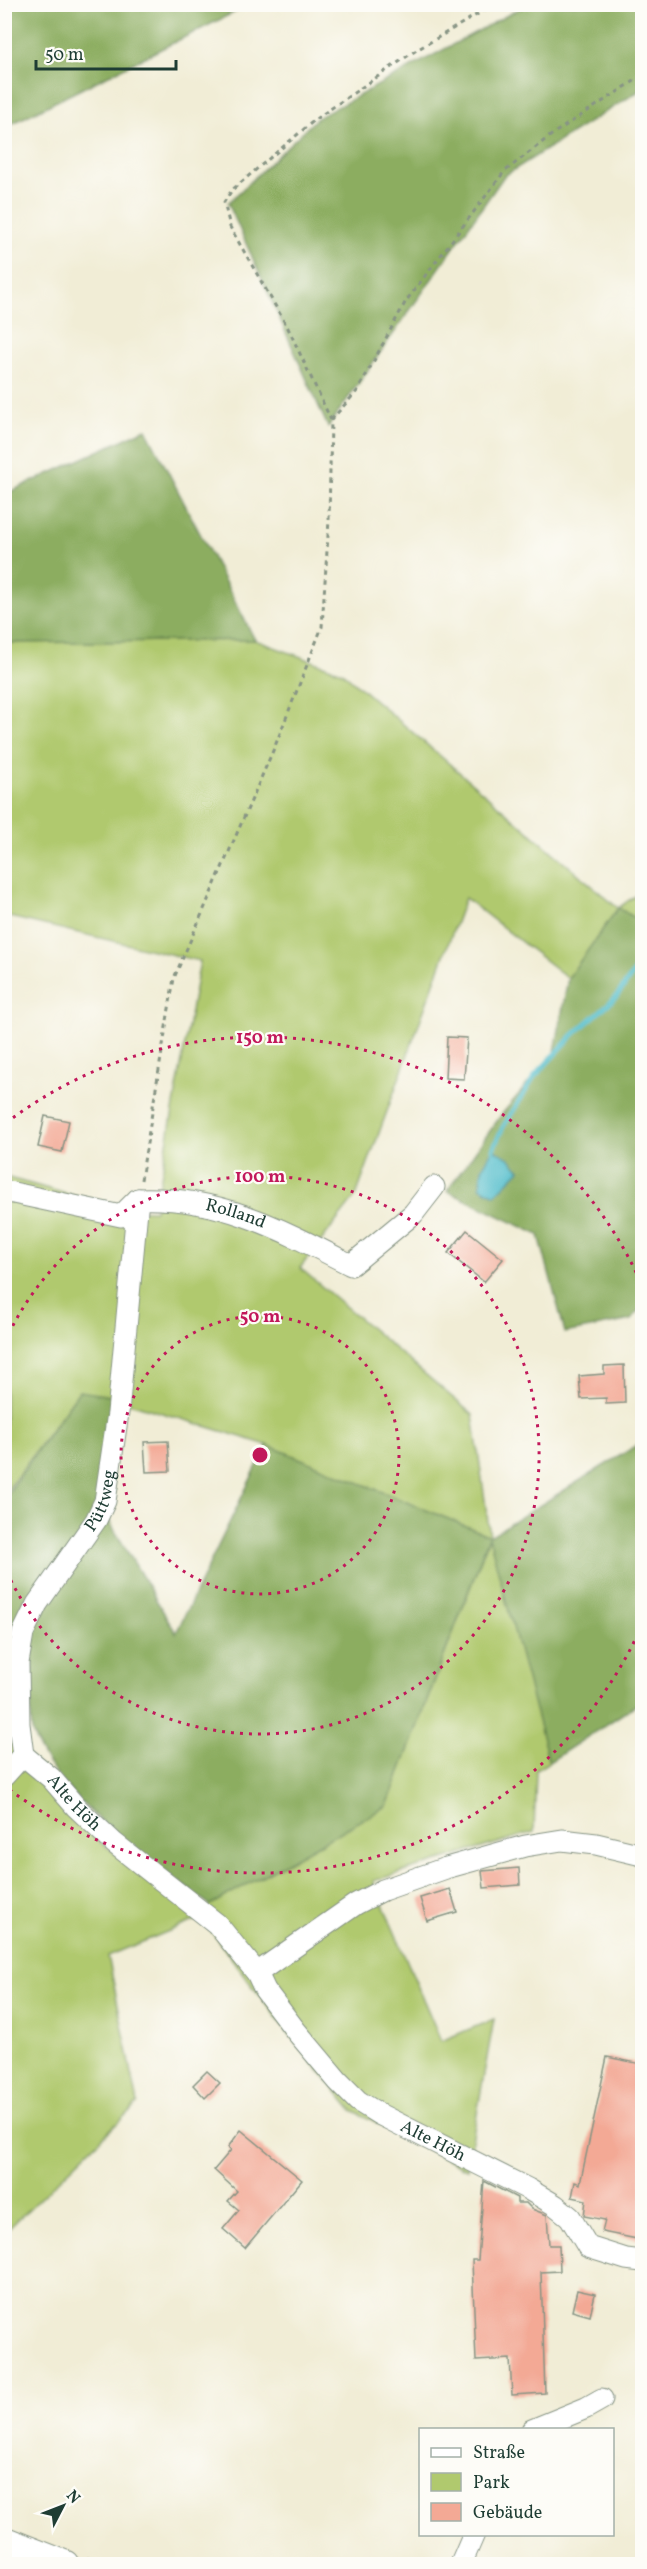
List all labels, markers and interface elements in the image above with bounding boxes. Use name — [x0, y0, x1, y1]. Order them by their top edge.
scale bar — [36, 33, 176, 71]
text: 50 m — [45, 43, 84, 68]
text: 150 m — [236, 1026, 284, 1051]
text: 100 m — [235, 1165, 285, 1190]
street label: Rolland — [203, 1193, 270, 1235]
text: 50 m — [240, 1305, 280, 1330]
centre of rings — [250, 1445, 270, 1465]
street label: Püttweg — [79, 1468, 122, 1537]
street label: Alte Höh — [41, 1769, 107, 1837]
street label: Alte Höh — [396, 2114, 470, 2168]
legend — [419, 2428, 614, 2536]
text: Straße — [473, 2441, 525, 2466]
text: Park — [473, 2471, 510, 2496]
north arrow — [33, 2476, 93, 2536]
text: N — [61, 2486, 85, 2509]
text: Gebäude — [473, 2501, 542, 2526]

